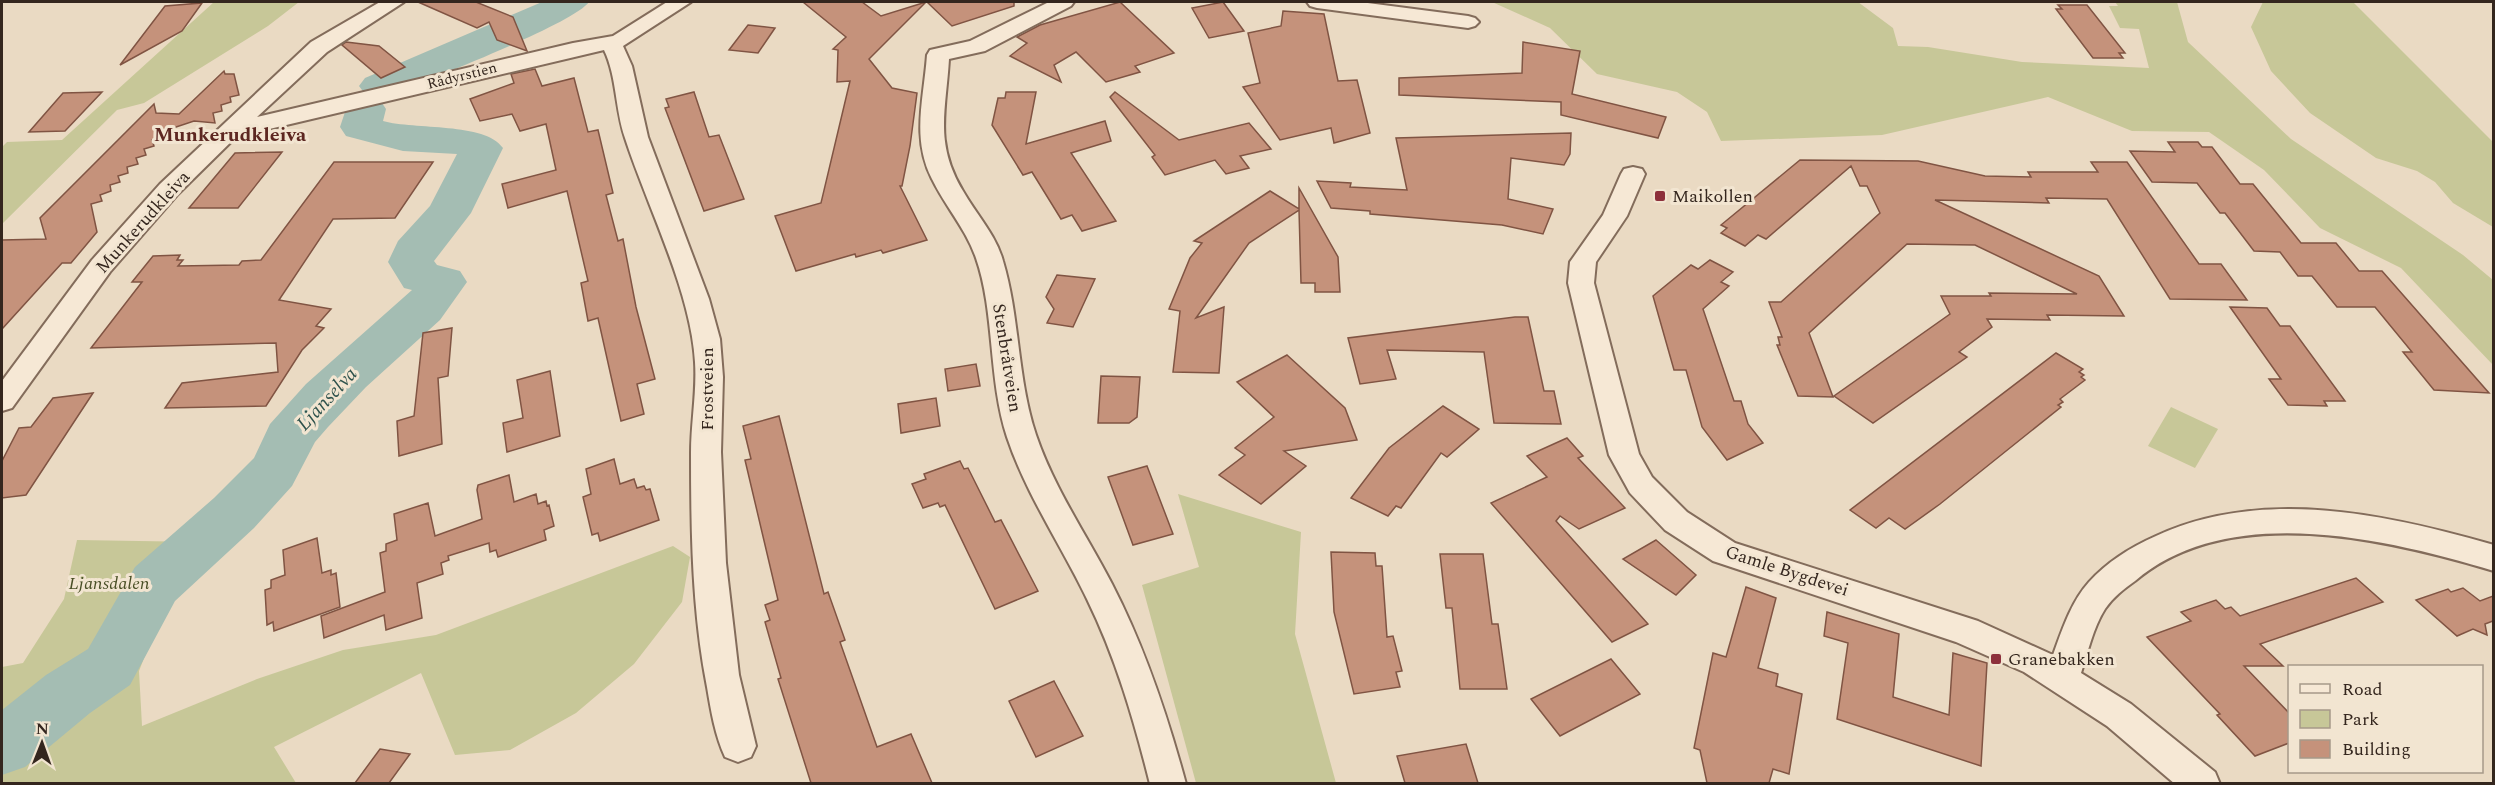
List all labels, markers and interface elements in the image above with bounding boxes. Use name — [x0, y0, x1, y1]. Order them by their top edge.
street label: Rådyrstien — [425, 56, 500, 96]
district label: Munkerudkleiva — [154, 120, 307, 150]
street label: Munkerudkleiva — [89, 164, 197, 280]
place label: Maikollen — [1672, 183, 1753, 210]
marker: Maikollen — [1653, 189, 1667, 203]
street label: Stenbråtveien — [985, 302, 1029, 414]
street label: Frostveien — [694, 347, 721, 431]
water label: Ljanselva — [289, 360, 365, 438]
street label: Gamle Bygdevei — [1722, 538, 1852, 604]
park label: Ljansdalen — [68, 570, 150, 597]
place label: Granebakken — [2008, 646, 2115, 673]
marker: Granebakken — [1989, 652, 2003, 666]
legend — [2288, 665, 2483, 773]
text: Road — [2342, 676, 2383, 703]
text: Park — [2342, 706, 2379, 733]
north arrow — [12, 713, 72, 773]
text: N — [36, 717, 49, 741]
text: Building — [2342, 736, 2411, 763]

